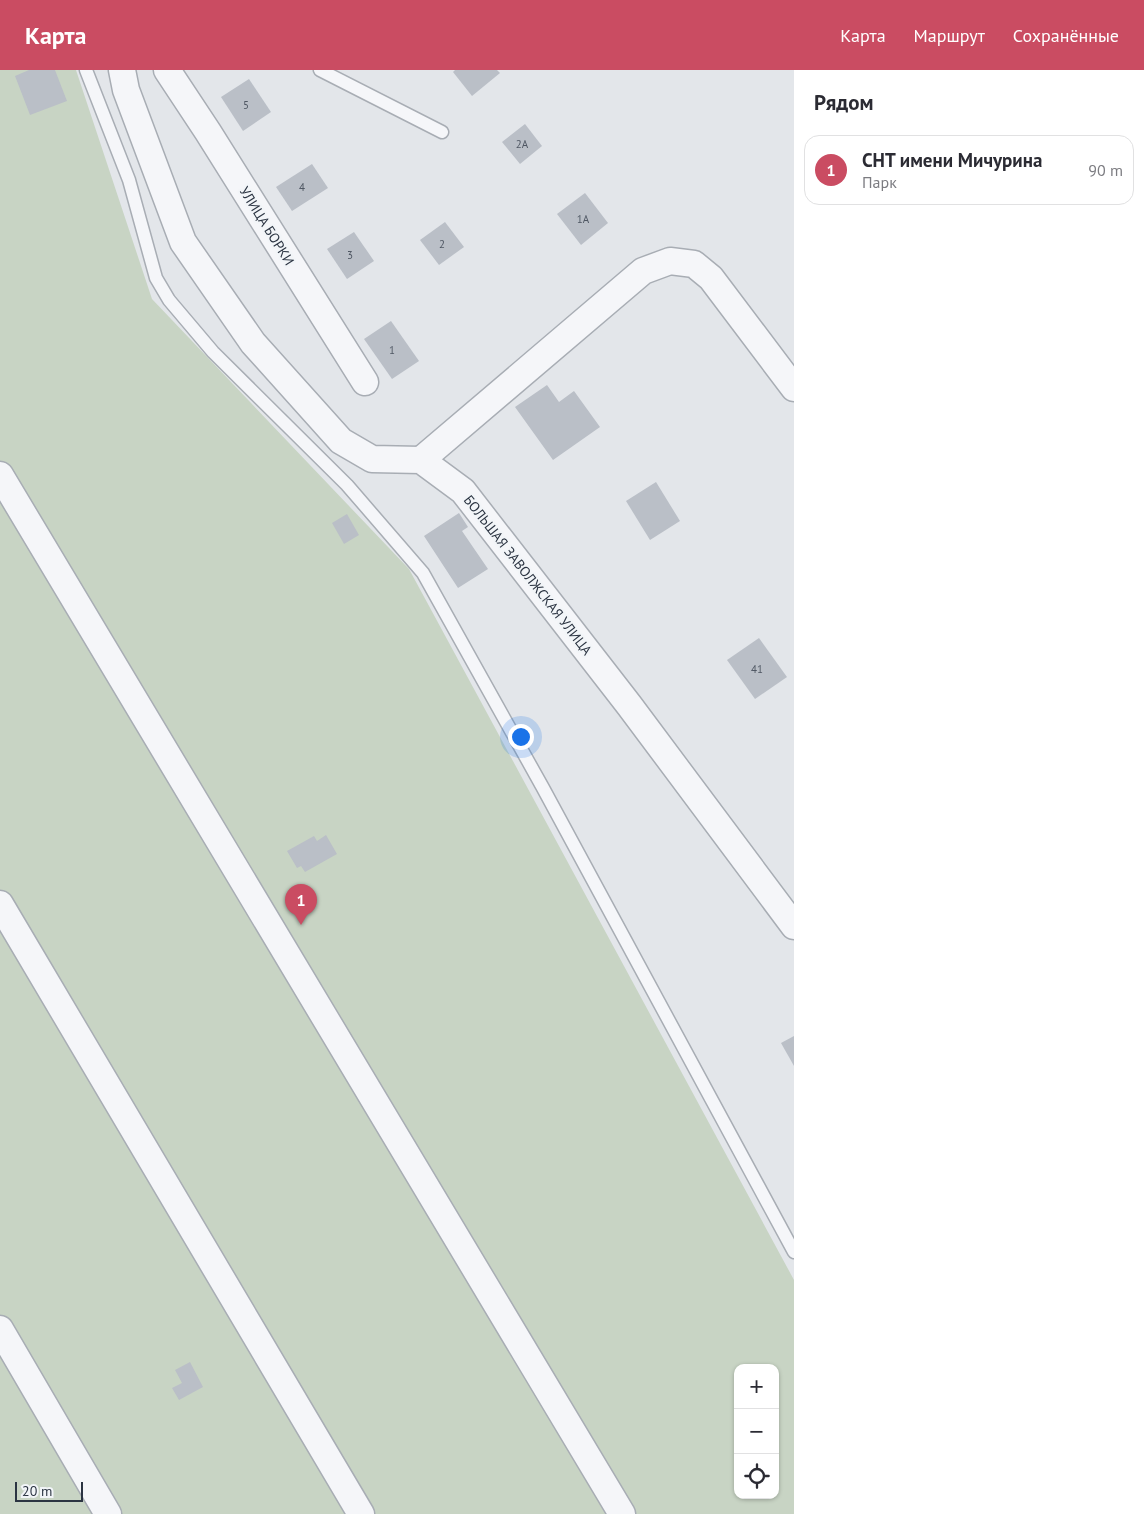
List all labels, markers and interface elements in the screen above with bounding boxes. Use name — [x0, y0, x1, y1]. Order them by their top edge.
text: Карта — [25, 20, 87, 51]
text: Карта — [840, 24, 886, 47]
text: Маршрут — [914, 24, 985, 47]
text: Сохранённые — [1013, 24, 1119, 47]
text: Рядом — [814, 89, 873, 116]
house number: 5 — [243, 98, 249, 112]
house number: 2А — [516, 137, 529, 151]
text: СНТ имени Мичурина — [862, 148, 1042, 172]
text: 1 — [826, 160, 836, 180]
text: 90 m — [1088, 160, 1123, 180]
text: Парк — [862, 172, 897, 192]
house number: 4 — [299, 180, 305, 194]
street label: УЛИЦА БОРКИ — [236, 183, 298, 269]
house number: 1А — [577, 212, 590, 226]
house number: 2 — [439, 237, 445, 251]
house number: 3 — [347, 248, 353, 262]
house number: 1 — [389, 343, 395, 357]
street label: БОЛЬШАЯ ЗАВОЛЖСКАЯ УЛИЦА — [460, 491, 597, 659]
house number: 41 — [751, 662, 763, 676]
your location — [508, 724, 534, 750]
pin: 1 — [285, 884, 317, 925]
map controls — [734, 1364, 779, 1499]
button: + — [734, 1364, 779, 1409]
button: − — [734, 1409, 779, 1454]
button: locate — [734, 1454, 779, 1499]
scale bar — [15, 1479, 82, 1502]
text: 20 m — [22, 1482, 52, 1500]

